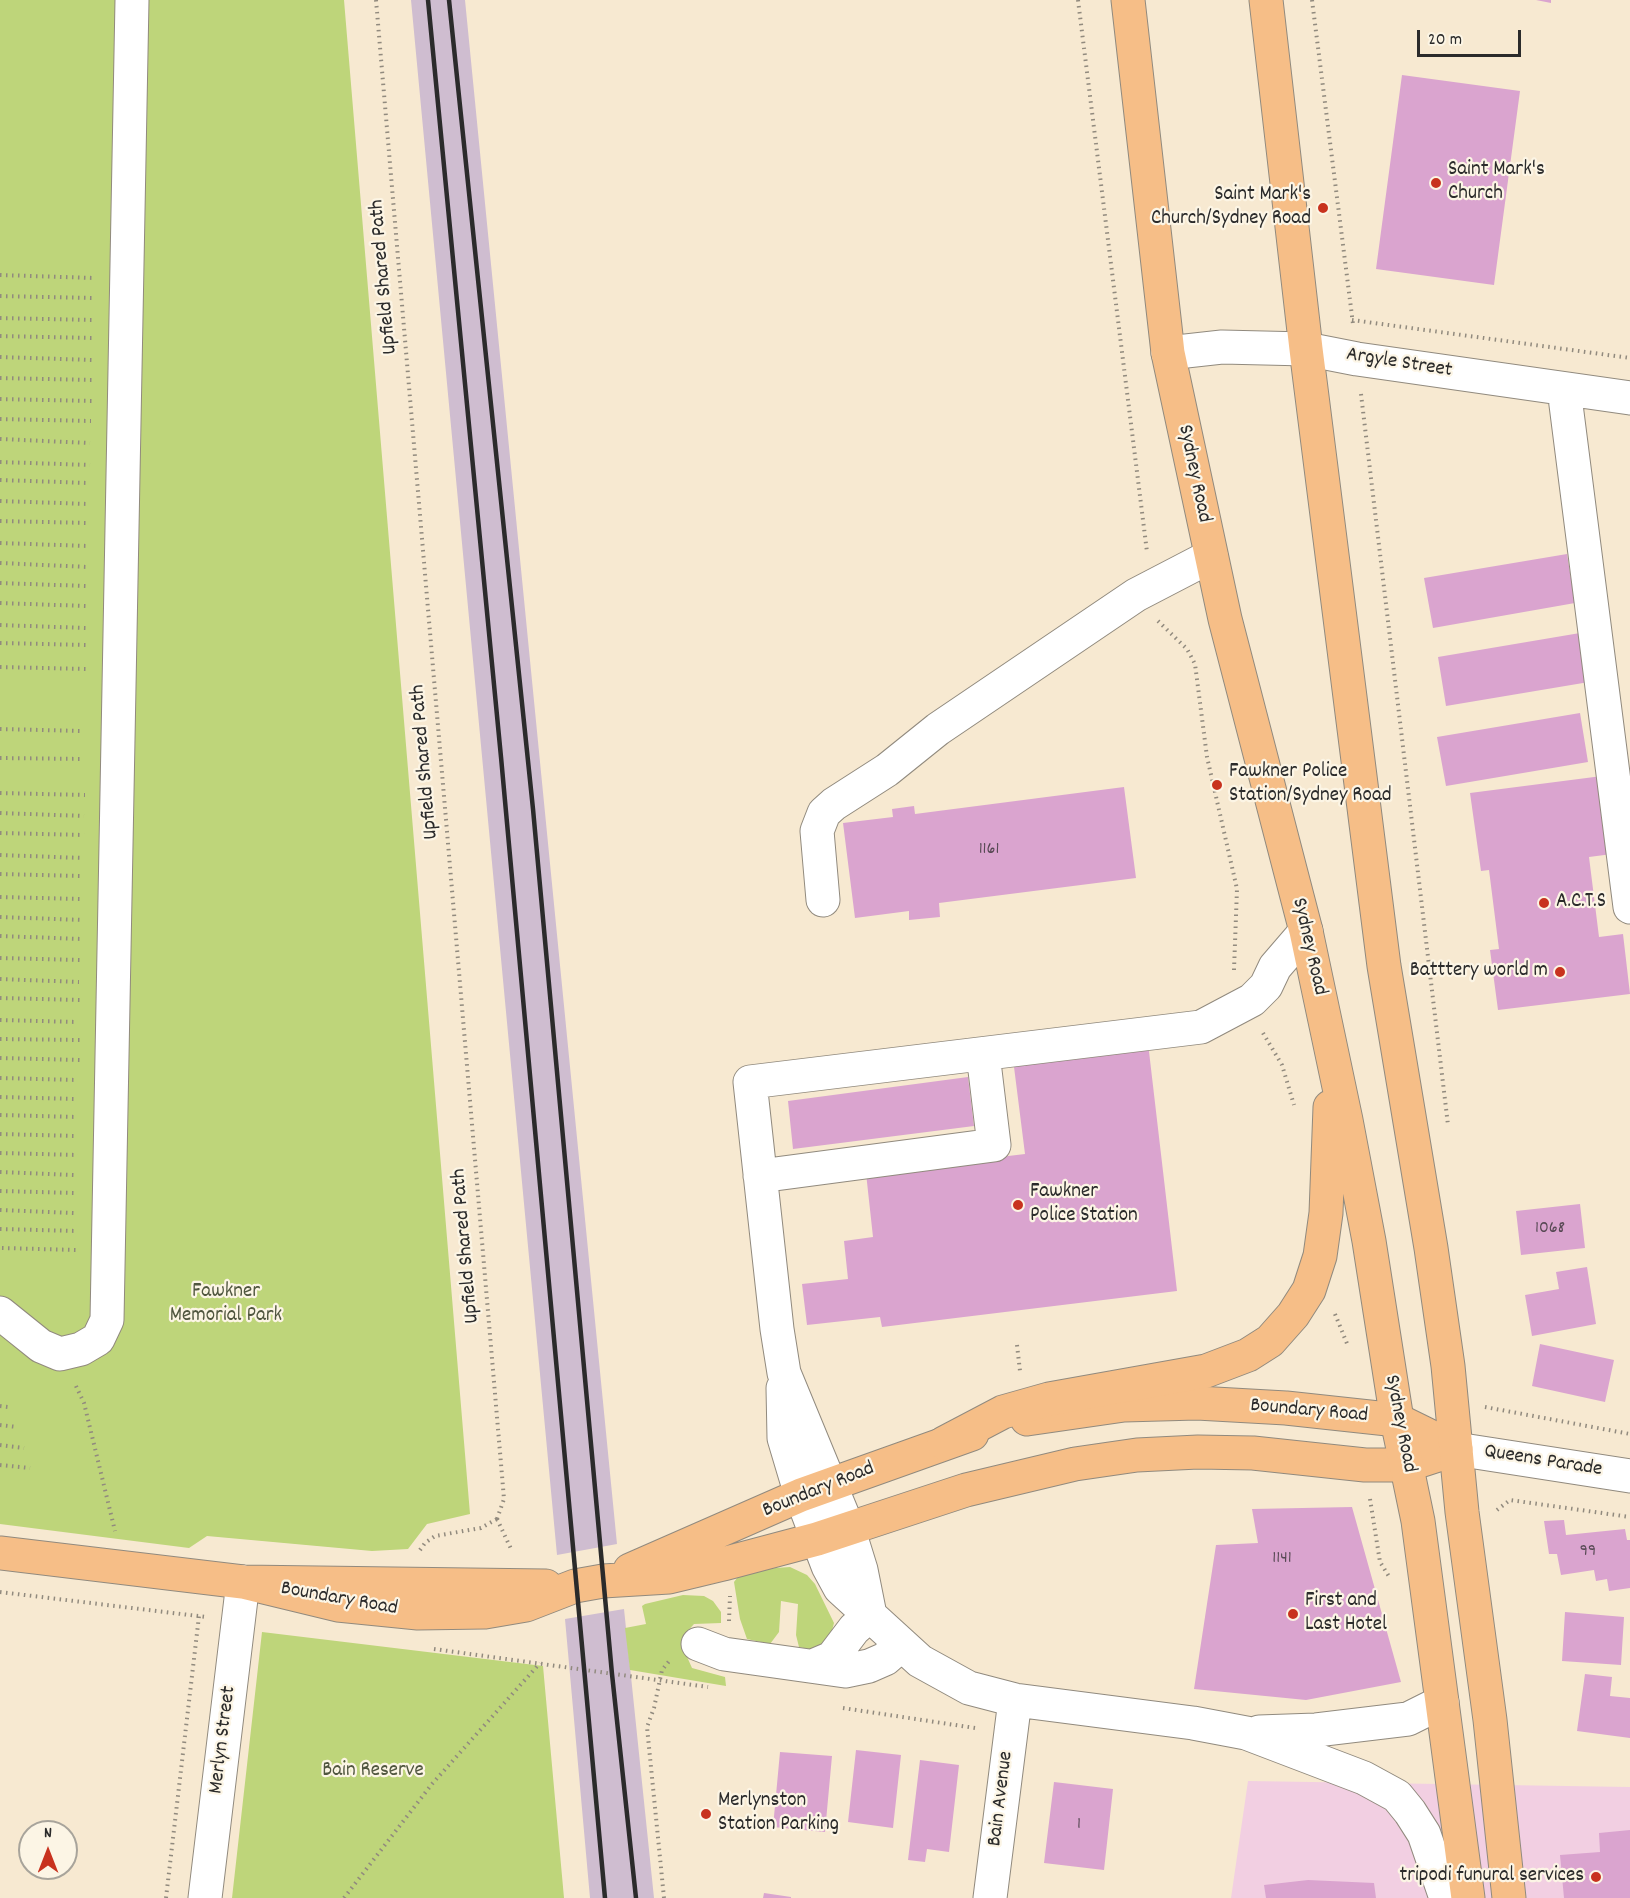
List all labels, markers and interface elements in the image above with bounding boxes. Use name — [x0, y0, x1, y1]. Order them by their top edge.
scale bar — [1420, 18, 1524, 56]
text: 20 m — [1428, 28, 1462, 53]
place label: Saint Mark's Church — [1448, 158, 1545, 208]
marker: Saint Mark's Church — [1429, 176, 1443, 190]
place label: Saint Mark's Church/Sydney Road — [1151, 183, 1311, 233]
street label: Upfield Shared Path — [366, 198, 404, 356]
marker: Saint Mark's Church/Sydney Road — [1316, 201, 1330, 215]
street label: Argyle Street — [1344, 343, 1454, 385]
street label: Sydney Road — [1170, 423, 1216, 525]
street label: Upfield Shared Path — [407, 683, 445, 841]
place label: Fawkner Police Station/Sydney Road — [1229, 760, 1392, 810]
marker: Fawkner Police Station/Sydney Road — [1210, 778, 1224, 792]
house number: 1161 — [979, 840, 999, 862]
place label: A.C.T.S — [1556, 890, 1606, 916]
street label: Sydney Road — [1285, 896, 1331, 998]
marker: A.C.T.S — [1537, 896, 1551, 910]
place label: Batttery world m — [1410, 959, 1548, 985]
marker: Batttery world m — [1553, 965, 1567, 979]
street label: Upfield Shared Path — [448, 1167, 486, 1325]
place label: Fawkner Police Station — [1030, 1180, 1138, 1230]
marker: Fawkner Police Station — [1011, 1198, 1025, 1212]
house number: 1068 — [1535, 1219, 1565, 1241]
park label: Fawkner Memorial Park — [170, 1280, 282, 1330]
street label: Sydney Road — [1377, 1373, 1421, 1475]
street label: Boundary Road — [1249, 1394, 1369, 1430]
street label: Queens Parade — [1482, 1440, 1604, 1484]
street label: Boundary Road — [760, 1457, 878, 1525]
house number: 99 — [1580, 1542, 1596, 1564]
house number: 1141 — [1272, 1549, 1292, 1571]
street label: Boundary Road — [279, 1577, 399, 1623]
place label: First and Last Hotel — [1305, 1589, 1387, 1639]
marker: First and Last Hotel — [1286, 1607, 1300, 1621]
street label: Merlyn Street — [205, 1685, 243, 1795]
street label: Bain Avenue — [984, 1750, 1020, 1848]
park label: Bain Reserve — [322, 1759, 424, 1785]
place label: Merlynston Station Parking — [718, 1789, 839, 1839]
marker: Merlynston Station Parking — [699, 1807, 713, 1821]
house number: 1 — [1077, 1815, 1081, 1837]
north arrow — [18, 1820, 78, 1880]
text: N — [44, 1822, 52, 1845]
place label: tripodi funural services — [1399, 1864, 1584, 1890]
marker: tripodi funural services — [1589, 1870, 1603, 1884]

